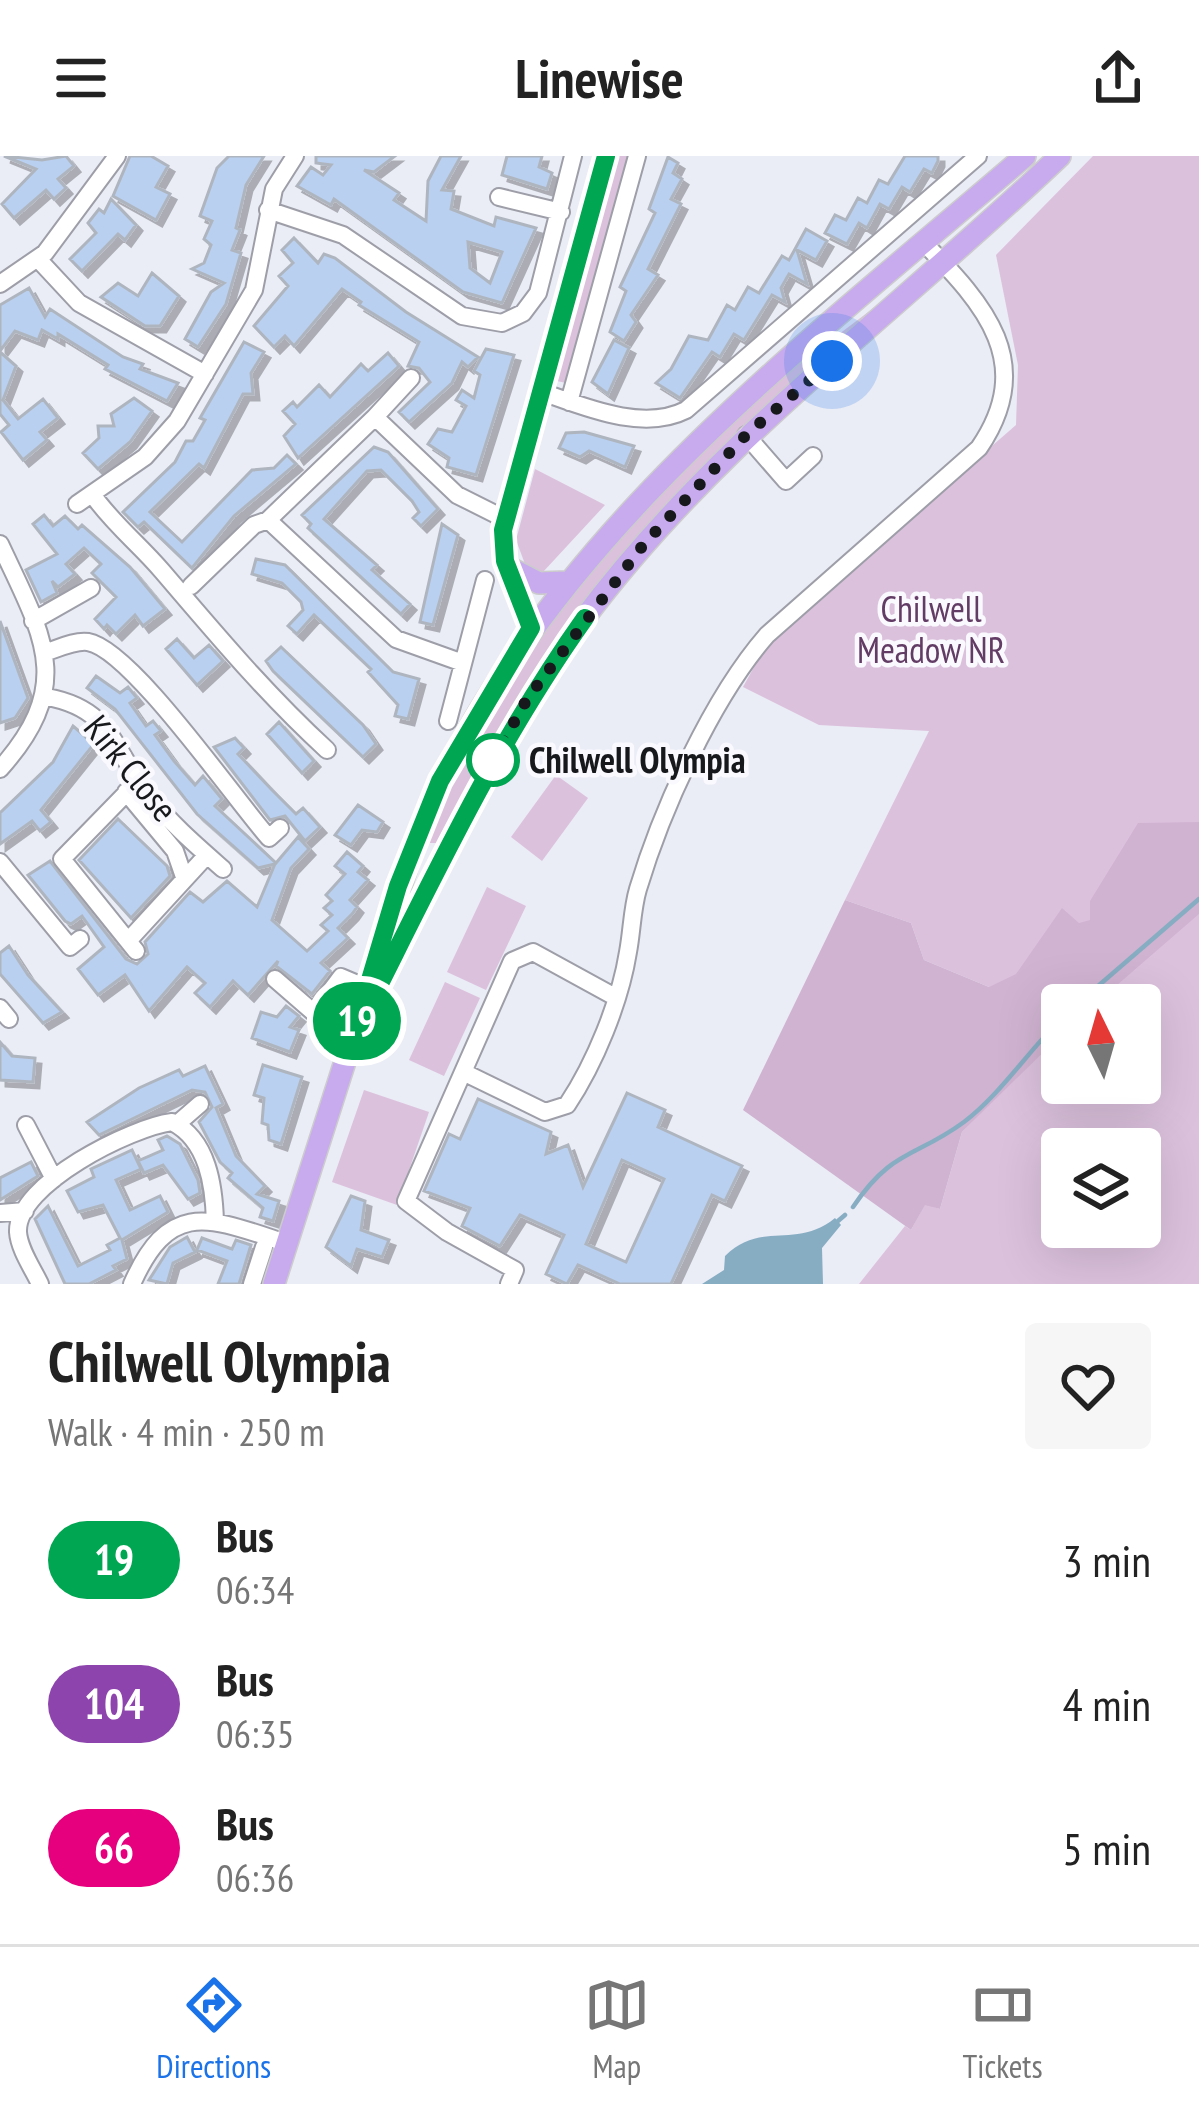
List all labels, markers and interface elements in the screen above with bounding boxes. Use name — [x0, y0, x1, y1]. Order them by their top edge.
text: Linewise — [515, 43, 684, 113]
icon: menu — [48, 45, 114, 111]
icon: share — [1085, 45, 1151, 111]
your location — [802, 331, 862, 391]
park label: Chilwell Meadow NR — [857, 585, 1005, 673]
street label: Kirk Close — [74, 705, 189, 831]
marker: Chilwell Olympia — [468, 735, 518, 785]
place label: Chilwell Olympia — [529, 736, 746, 783]
line badge: 19 — [303, 982, 411, 1060]
north arrow — [1041, 984, 1161, 1104]
map controls — [1041, 984, 1161, 1248]
text: 19 — [337, 993, 377, 1048]
button: layers — [1041, 1128, 1161, 1248]
button: heart — [1025, 1323, 1151, 1449]
text: Chilwell Olympia — [48, 1324, 391, 1398]
text: Walk · 4 min · 250 m — [48, 1406, 325, 1457]
text: Bus — [216, 1506, 274, 1564]
text: 3 min — [1062, 1531, 1151, 1589]
text: 19 — [94, 1532, 134, 1587]
text: 06:34 — [216, 1564, 294, 1615]
text: Bus — [216, 1650, 274, 1708]
text: 4 min — [1062, 1675, 1151, 1733]
text: 104 — [84, 1676, 144, 1731]
text: 06:35 — [216, 1708, 294, 1759]
text: Bus — [216, 1794, 274, 1852]
text: 5 min — [1062, 1819, 1151, 1877]
text: 66 — [94, 1820, 134, 1875]
text: 06:36 — [216, 1852, 294, 1903]
tab: Directions — [156, 1972, 271, 2087]
tab: Map — [584, 1972, 650, 2087]
tab: Tickets — [963, 1972, 1043, 2087]

